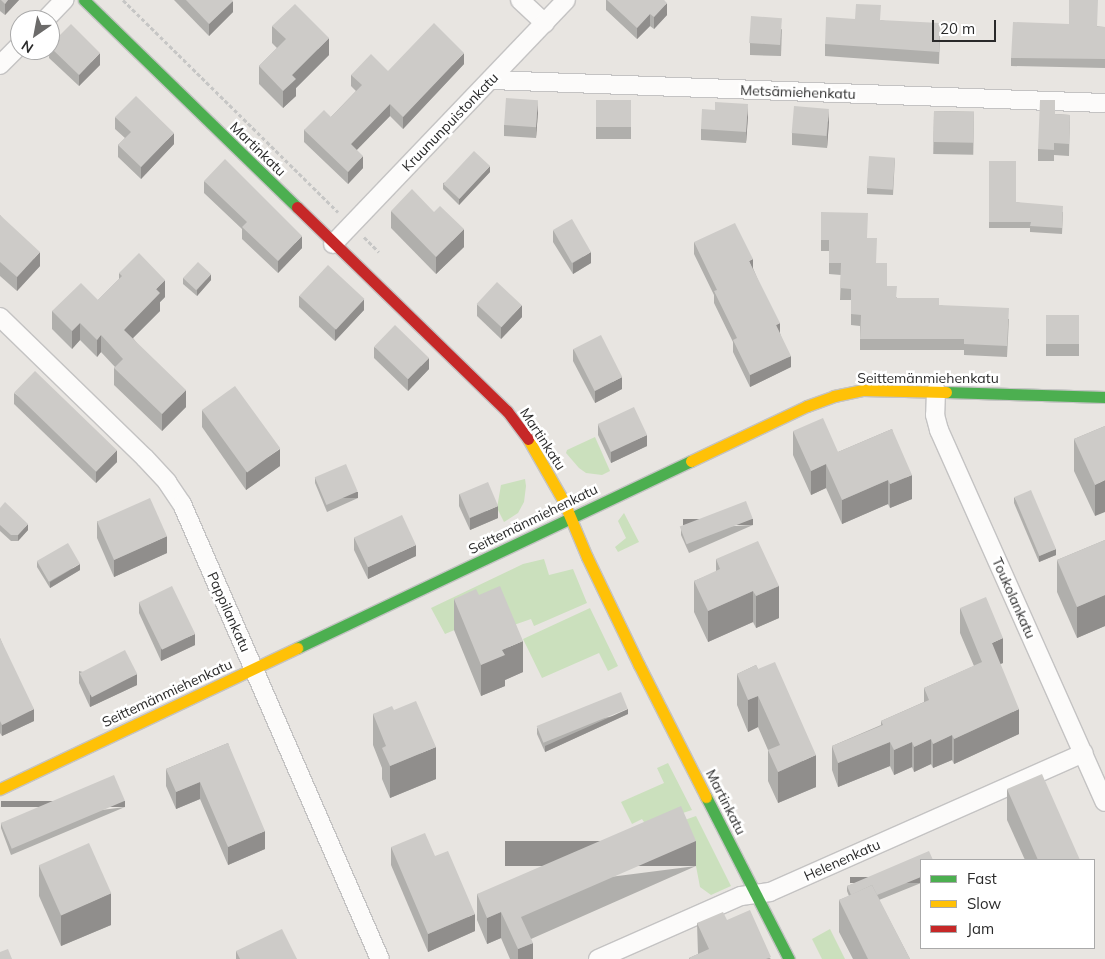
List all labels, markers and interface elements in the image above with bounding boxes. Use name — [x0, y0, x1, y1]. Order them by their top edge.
north arrow — [10, 10, 60, 60]
scale bar — [935, 10, 999, 42]
text: 20 m — [940, 19, 975, 38]
text: N — [18, 36, 37, 57]
street label: Kruununpuistonkatu — [399, 69, 501, 175]
street label: Metsämiehenkatu — [740, 82, 856, 102]
street label: Martinkatu — [227, 118, 289, 180]
street label: Seittemänmiehenkatu — [857, 370, 999, 386]
street label: Martinkatu — [517, 405, 569, 473]
street label: Seittemänmiehenkatu — [466, 480, 600, 558]
street label: Toukolankatu — [989, 555, 1039, 641]
street label: Pappilankatu — [204, 569, 254, 655]
street label: Seittemänmiehenkatu — [99, 655, 235, 731]
street label: Martinkatu — [702, 767, 750, 837]
street label: Helenenkatu — [801, 836, 883, 884]
legend — [920, 859, 1095, 949]
text: Fast — [967, 869, 997, 888]
text: Slow — [967, 894, 1001, 913]
text: Jam — [967, 919, 994, 938]

